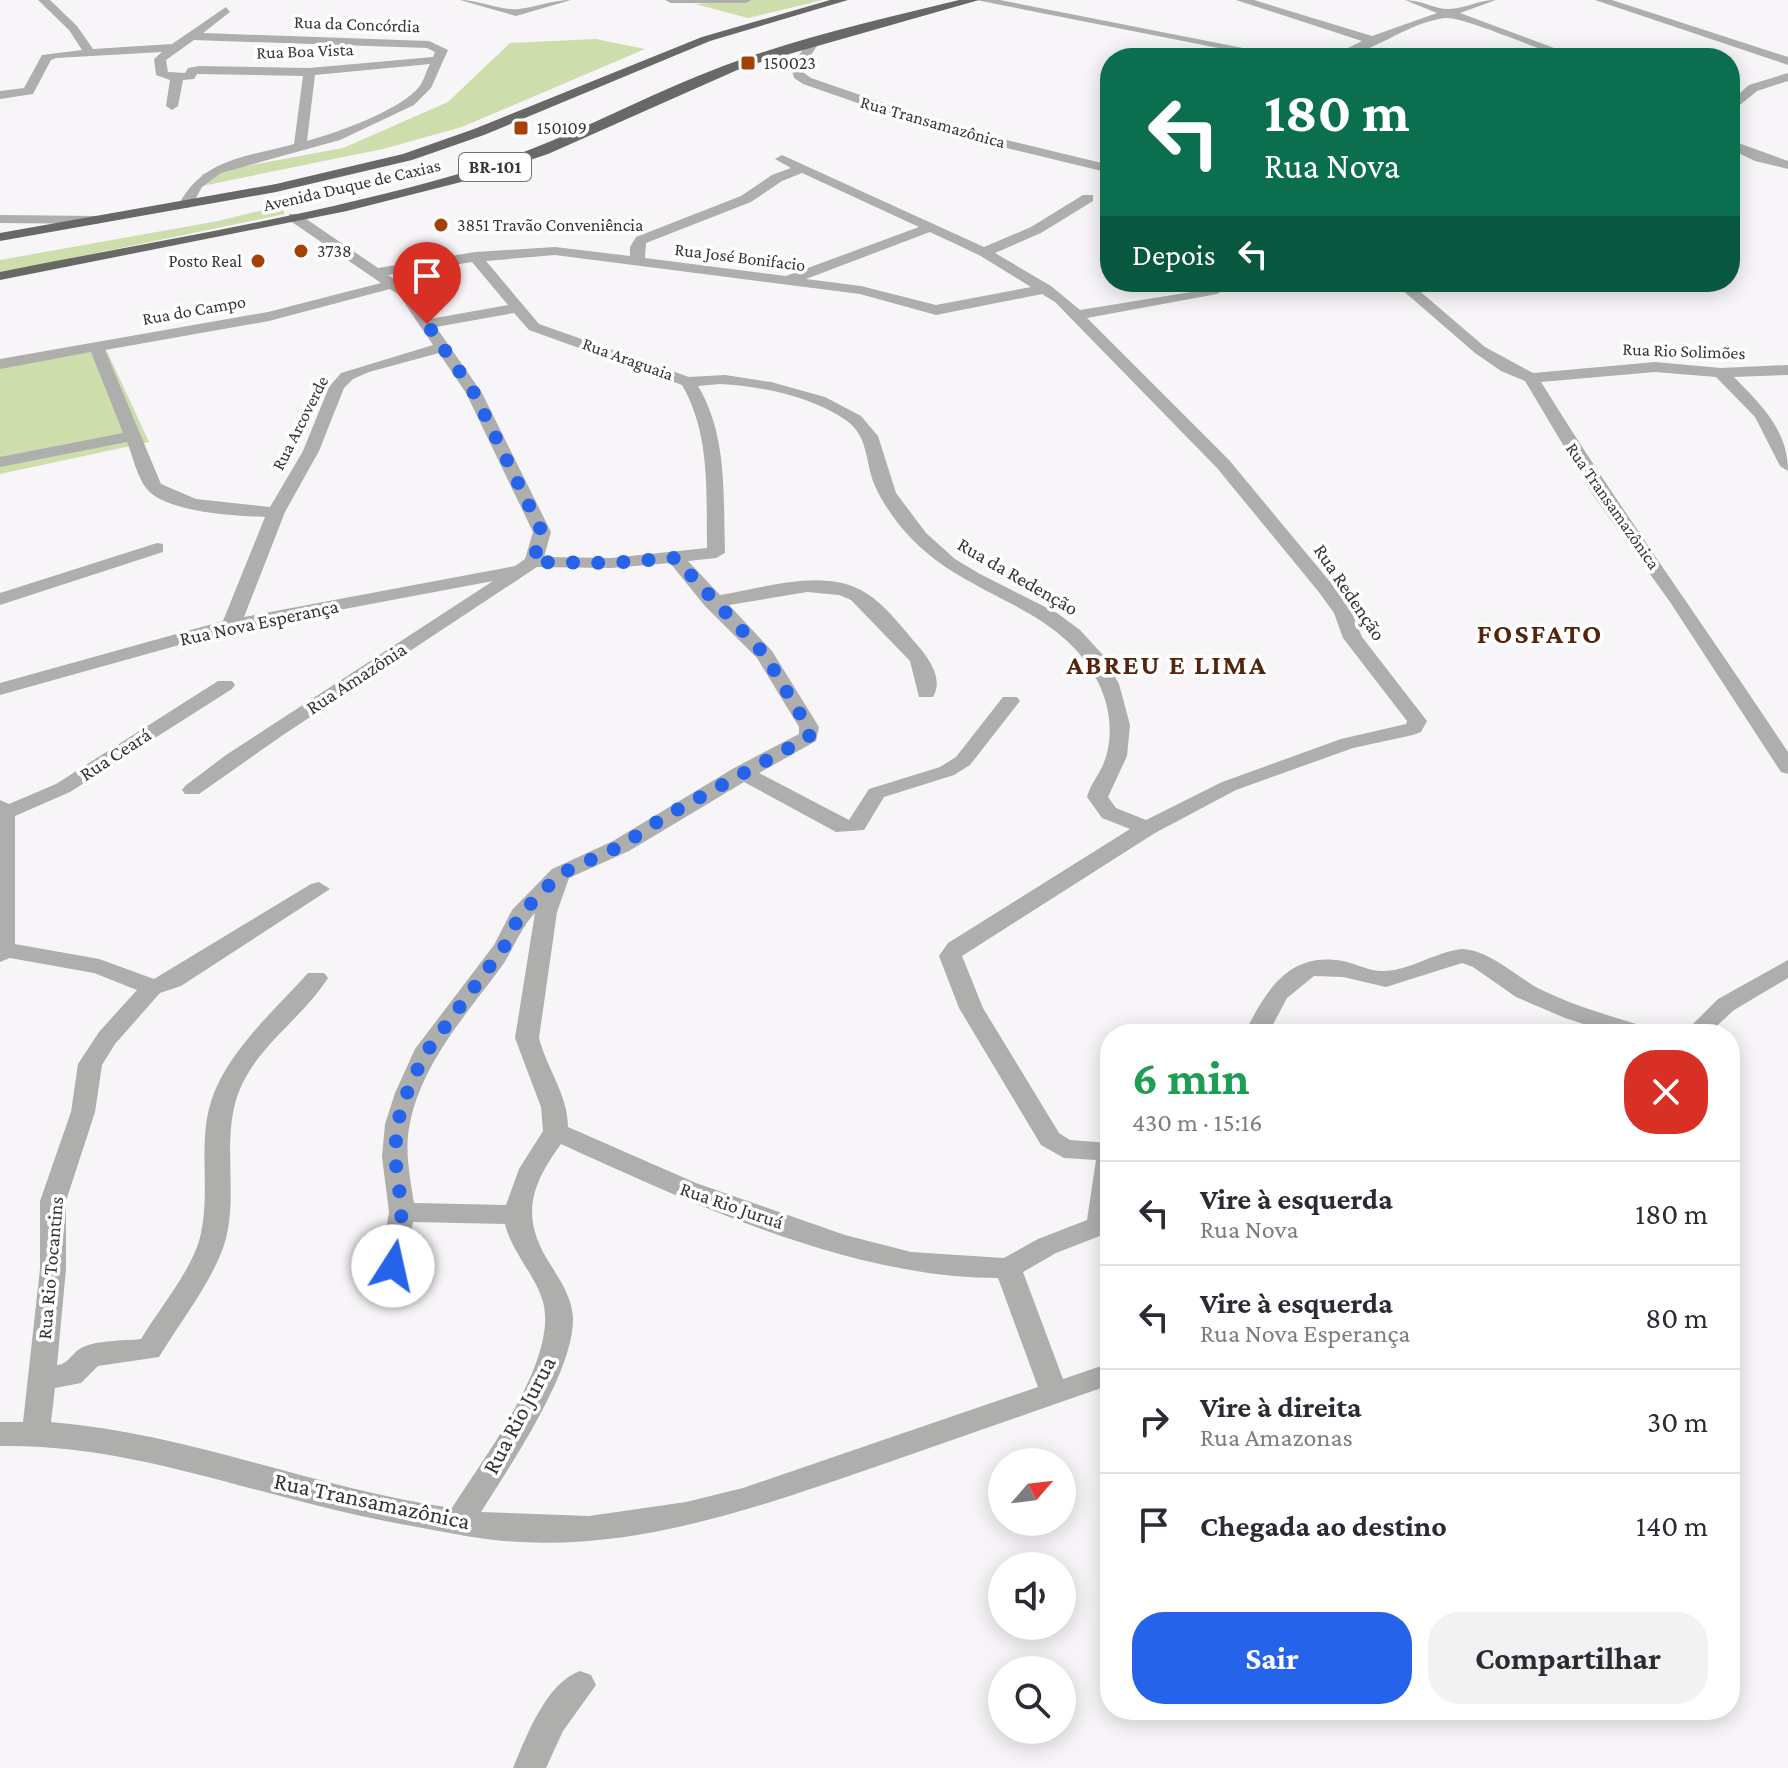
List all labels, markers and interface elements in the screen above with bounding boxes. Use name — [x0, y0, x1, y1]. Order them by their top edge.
street label: Rua da Concórdia — [294, 12, 420, 36]
street label: Rua Boa Vista — [256, 39, 354, 63]
place label: 150023 — [764, 53, 816, 73]
marker: 150023 — [739, 54, 757, 72]
icon: left — [1132, 80, 1236, 184]
text: 180 m — [1264, 81, 1410, 143]
street label: Rua Transamazônica — [858, 92, 1008, 152]
place label: 150109 — [537, 118, 587, 138]
marker: 150109 — [512, 119, 530, 137]
text: Rua Nova — [1264, 146, 1400, 186]
road number: BR-101 — [459, 153, 531, 181]
street label: Avenida Duque de Caxias — [261, 155, 443, 215]
place label: 3851 Travão Conveniência — [457, 215, 643, 235]
marker: 3851 Travão Conveniência — [432, 216, 450, 234]
icon: left — [1231, 232, 1275, 276]
text: Depois — [1132, 238, 1215, 271]
street label: Rua José Bonifacio — [673, 239, 807, 275]
place label: 3738 — [317, 241, 352, 261]
marker: 3738 — [292, 242, 310, 260]
pin — [393, 242, 461, 324]
place label: Posto Real — [168, 251, 242, 271]
marker: Posto Real — [249, 252, 267, 270]
icon: arrive — [405, 254, 449, 298]
street label: Rua do Campo — [141, 291, 247, 329]
street label: Rua Araguaia — [580, 333, 676, 385]
street label: Rua Rio Solimões — [1622, 339, 1746, 363]
street label: Rua Arcoverde — [268, 373, 332, 473]
street label: Rua Transamazônica — [1562, 439, 1664, 573]
street label: Rua da Redenção — [953, 533, 1082, 620]
street label: Rua Redenção — [1309, 540, 1390, 645]
street label: Rua Nova Esperança — [178, 594, 341, 651]
district label: FOSFATO — [1477, 618, 1603, 649]
street label: Rua Amazônia — [302, 638, 410, 718]
district label: ABREU E LIMA — [1065, 649, 1268, 680]
street label: Rua Ceará — [75, 723, 155, 785]
button: close — [1624, 1050, 1708, 1134]
text: 6 min — [1132, 1051, 1250, 1104]
text: 430 m · 15:16 — [1132, 1108, 1263, 1137]
street label: Rua Rio Juruá — [677, 1177, 787, 1234]
text: Vire à esquerda — [1200, 1182, 1393, 1215]
icon: left — [1132, 1191, 1176, 1235]
street label: Rua Rio Tocantins — [33, 1196, 67, 1340]
text: 180 m — [1635, 1197, 1708, 1230]
text: Rua Nova — [1200, 1215, 1298, 1244]
position arrow — [351, 1224, 435, 1308]
text: Vire à esquerda — [1200, 1286, 1393, 1319]
icon: left — [1132, 1295, 1176, 1339]
text: 80 m — [1645, 1301, 1708, 1334]
text: Rua Nova Esperança — [1200, 1319, 1410, 1348]
street label: Rua Rio Jurua — [476, 1351, 561, 1478]
text: Vire à direita — [1200, 1390, 1362, 1423]
icon: right — [1132, 1399, 1176, 1443]
text: 30 m — [1647, 1405, 1708, 1438]
text: Rua Amazonas — [1200, 1423, 1353, 1452]
north arrow — [988, 1448, 1076, 1536]
map controls — [988, 1448, 1076, 1744]
street label: Rua Transamazônica — [272, 1467, 473, 1534]
icon: arrive — [1132, 1503, 1176, 1547]
text: Chegada ao destino — [1200, 1509, 1447, 1542]
text: 140 m — [1636, 1509, 1708, 1542]
button: sound — [988, 1552, 1076, 1640]
button: Sair — [1132, 1612, 1412, 1704]
button: Compartilhar — [1428, 1612, 1708, 1704]
button: search — [988, 1656, 1076, 1744]

